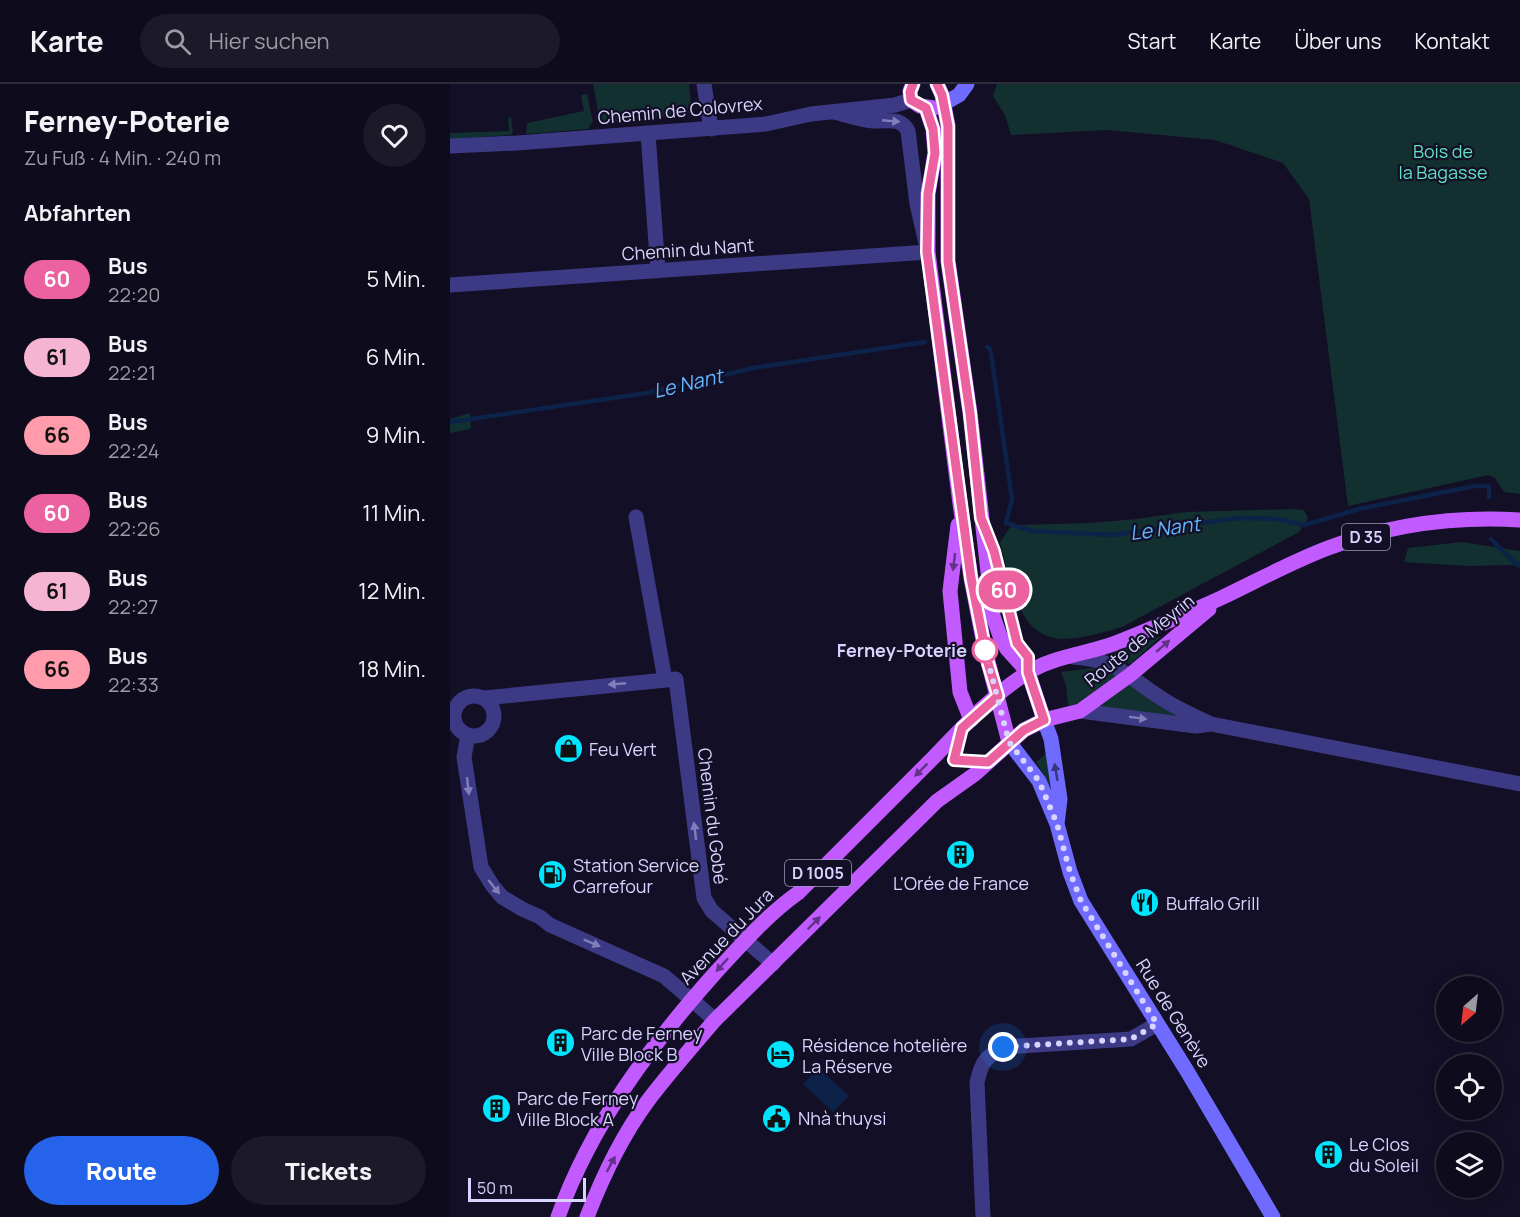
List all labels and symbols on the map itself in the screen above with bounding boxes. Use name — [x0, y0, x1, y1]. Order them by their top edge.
street label: Chemin de Colovrex — [597, 91, 764, 129]
one-way arrow — [881, 116, 900, 126]
park label: Bois de la Bagasse — [1399, 139, 1487, 184]
street label: Chemin du Nant — [621, 232, 755, 266]
water label: Le Nant — [651, 361, 727, 404]
water label: Le Nant — [1128, 509, 1204, 546]
road number: D 35 — [1342, 524, 1390, 550]
one-way arrow — [949, 553, 958, 572]
line badge: 60 — [977, 570, 1031, 610]
street label: Route de Meyrin — [1079, 588, 1199, 692]
marker: Ferney-Poterie — [972, 637, 998, 663]
place label: Ferney-Poterie — [837, 638, 967, 662]
one-way arrow — [1155, 640, 1171, 653]
one-way arrow — [608, 679, 627, 689]
one-way arrow — [1129, 714, 1148, 723]
shop icon: Feu Vert — [552, 733, 584, 765]
place label: Feu Vert — [589, 737, 657, 761]
street label: Chemin du Gobé — [693, 747, 733, 885]
one-way arrow — [914, 762, 928, 776]
one-way arrow — [1051, 762, 1060, 781]
one-way arrow — [463, 776, 473, 795]
one-way arrow — [690, 821, 700, 840]
building icon: L'Orée de France — [945, 838, 977, 870]
place label: Station Service Carrefour — [573, 853, 699, 898]
fuel station icon: Station Service Carrefour — [536, 859, 568, 891]
road number: D 1005 — [785, 860, 851, 886]
place label: L'Orée de France — [893, 871, 1029, 895]
one-way arrow — [488, 879, 501, 895]
street label: Avenue du Jura — [674, 883, 778, 989]
restaurant icon: Buffalo Grill — [1129, 887, 1161, 919]
place label: Buffalo Grill — [1166, 891, 1260, 915]
one-way arrow — [807, 915, 821, 930]
one-way arrow — [583, 938, 601, 948]
street label: Rue de Genève — [1131, 954, 1217, 1072]
one-way arrow — [715, 958, 729, 973]
north arrow — [1436, 976, 1502, 1042]
place label: Parc de Ferney Ville Block B — [581, 1021, 703, 1066]
building icon: Parc de Ferney Ville Block B — [544, 1027, 576, 1059]
your location — [988, 1032, 1018, 1062]
place label: Résidence hotelière La Réserve — [802, 1033, 967, 1078]
hotel icon: Résidence hotelière La Réserve — [765, 1039, 797, 1071]
place label: Parc de Ferney Ville Block A — [517, 1086, 639, 1131]
building icon: Parc de Ferney Ville Block A — [480, 1092, 512, 1124]
public building icon: Nhà thuysi — [761, 1102, 793, 1134]
place label: Nhà thuysi — [798, 1106, 886, 1130]
place label: Le Clos du Soleil — [1349, 1132, 1419, 1177]
building icon: Le Clos du Soleil — [1312, 1138, 1344, 1170]
one-way arrow — [606, 1155, 616, 1172]
scale bar — [468, 1175, 586, 1202]

